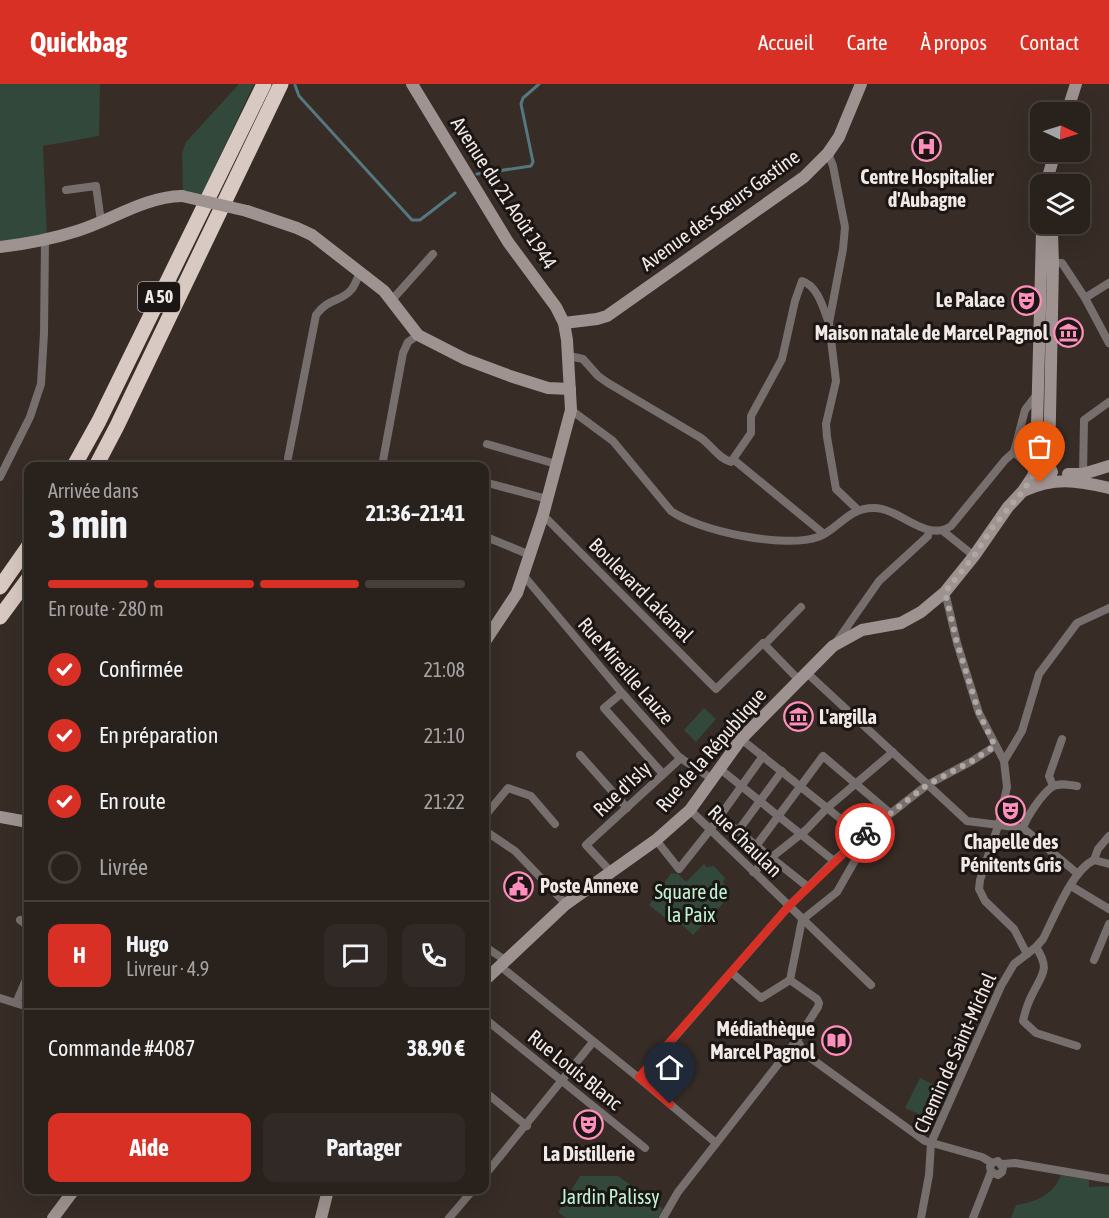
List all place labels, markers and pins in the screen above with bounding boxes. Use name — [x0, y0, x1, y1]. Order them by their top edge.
hospital icon: Centre Hospitalier d'Aubagne — [911, 130, 943, 162]
place label: Centre Hospitalier d'Aubagne — [860, 165, 995, 211]
theatre icon: Le Palace — [1010, 284, 1042, 316]
place label: Le Palace — [936, 288, 1005, 311]
museum icon: Maison natale de Marcel Pagnol — [1053, 317, 1085, 349]
place label: Maison natale de Marcel Pagnol — [815, 321, 1049, 344]
pin — [1014, 421, 1065, 483]
museum icon: L'argilla — [782, 701, 814, 733]
place label: L'argilla — [819, 705, 877, 728]
theatre icon: Chapelle des Pénitents Gris — [995, 795, 1027, 827]
place label: Chapelle des Pénitents Gris — [960, 830, 1062, 876]
public building icon: Poste Annexe — [503, 870, 535, 902]
place label: Poste Annexe — [540, 874, 638, 897]
place label: Médiathèque Marcel Pagnol — [710, 1017, 816, 1063]
library icon: Médiathèque Marcel Pagnol — [820, 1024, 852, 1056]
pin — [644, 1042, 695, 1104]
theatre icon: La Distillerie — [573, 1108, 605, 1140]
place label: La Distillerie — [543, 1142, 635, 1165]

